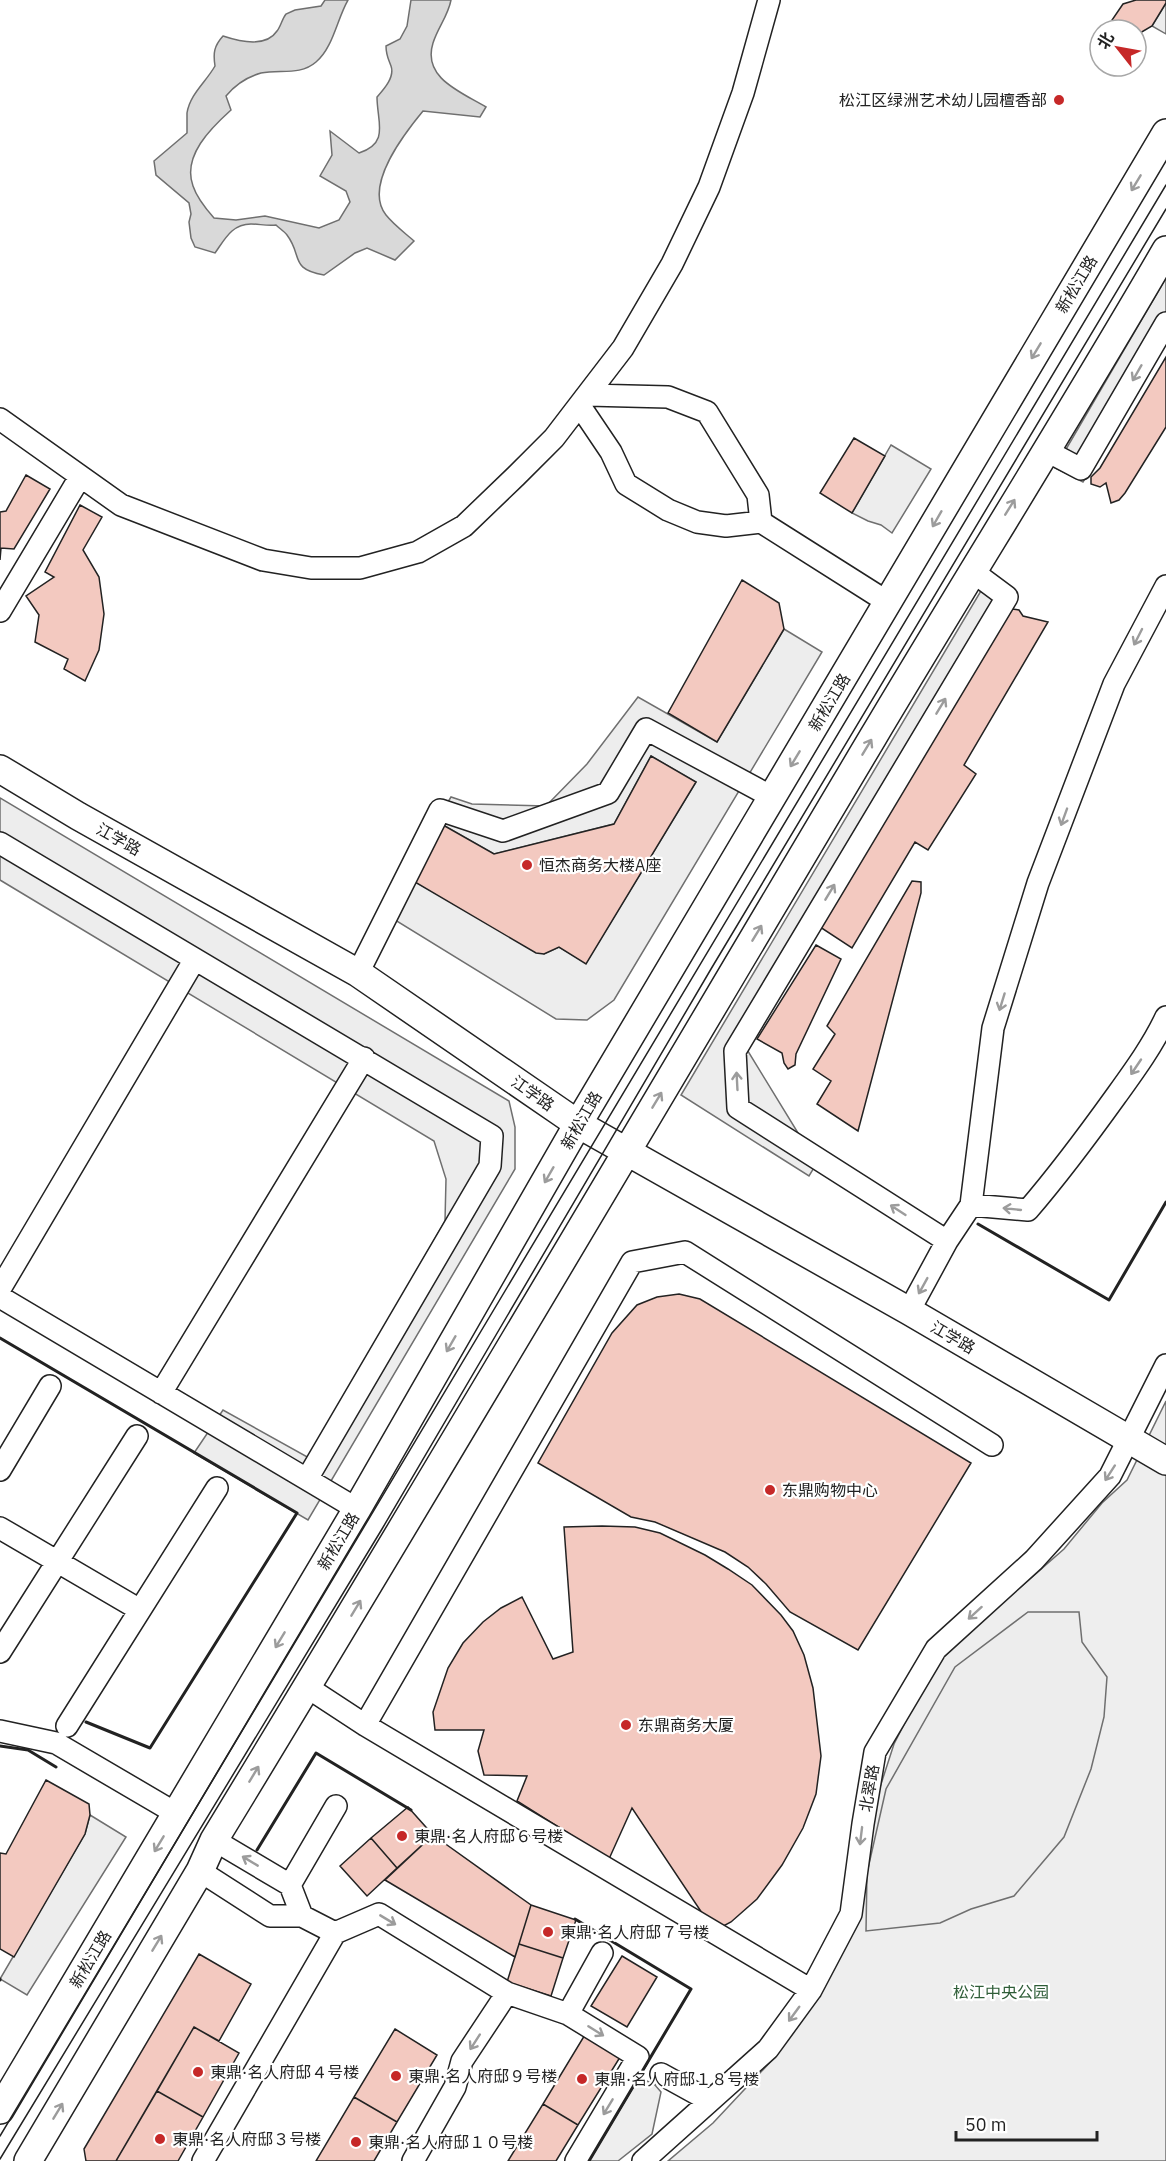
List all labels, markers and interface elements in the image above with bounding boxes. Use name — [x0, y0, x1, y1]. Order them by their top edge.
north arrow — [1088, 18, 1148, 78]
text: 北 — [1092, 28, 1118, 52]
place label: 松江区绿洲艺术幼儿园檀香部 — [839, 90, 1047, 110]
marker: 松江区绿洲艺术幼儿园檀香部 — [1052, 93, 1066, 107]
one-way arrow — [1130, 174, 1142, 191]
street label: 新松江路 — [1051, 251, 1101, 317]
one-way arrow — [1030, 342, 1042, 359]
one-way arrow — [1130, 364, 1142, 381]
one-way arrow — [1004, 499, 1017, 516]
one-way arrow — [931, 510, 943, 527]
one-way arrow — [1132, 628, 1144, 646]
street label: 新松江路 — [804, 669, 854, 735]
one-way arrow — [936, 698, 948, 715]
one-way arrow — [861, 739, 873, 756]
one-way arrow — [788, 750, 800, 767]
one-way arrow — [1058, 808, 1069, 826]
street label: 江学路 — [93, 819, 145, 859]
place label: 恒杰商务大楼A座 — [539, 855, 661, 875]
marker: 恒杰商务大楼A座 — [520, 858, 534, 872]
one-way arrow — [825, 884, 837, 901]
one-way arrow — [751, 924, 763, 941]
one-way arrow — [995, 992, 1006, 1011]
one-way arrow — [1129, 1059, 1142, 1076]
street label: 江学路 — [508, 1071, 558, 1115]
one-way arrow — [731, 1072, 742, 1092]
street label: 新松江路 — [556, 1087, 606, 1153]
one-way arrow — [652, 1092, 664, 1109]
one-way arrow — [543, 1166, 555, 1183]
one-way arrow — [889, 1203, 906, 1216]
one-way arrow — [1003, 1203, 1023, 1214]
one-way arrow — [917, 1277, 929, 1294]
street label: 江学路 — [927, 1316, 979, 1358]
one-way arrow — [445, 1335, 457, 1352]
one-way arrow — [1104, 1464, 1117, 1481]
place label: 东鼎购物中心 — [782, 1480, 878, 1500]
marker: 东鼎购物中心 — [763, 1483, 777, 1497]
street label: 新松江路 — [313, 1508, 363, 1574]
one-way arrow — [350, 1600, 362, 1617]
one-way arrow — [968, 1606, 983, 1620]
one-way arrow — [274, 1631, 286, 1648]
place label: 东鼎商务大厦 — [638, 1715, 734, 1735]
marker: 东鼎商务大厦 — [619, 1718, 633, 1732]
street label: 北翠路 — [855, 1763, 883, 1813]
one-way arrow — [249, 1766, 261, 1783]
one-way arrow — [856, 1825, 867, 1845]
place label: 東鼎·名人府邸６号楼 — [414, 1826, 563, 1846]
marker: 東鼎·名人府邸６号楼 — [395, 1829, 409, 1843]
one-way arrow — [153, 1835, 165, 1852]
one-way arrow — [242, 1855, 259, 1867]
one-way arrow — [379, 1914, 396, 1926]
place label: 東鼎·名人府邸７号楼 — [560, 1922, 709, 1942]
marker: 東鼎·名人府邸７号楼 — [541, 1925, 555, 1939]
street label: 新松江路 — [65, 1926, 115, 1992]
one-way arrow — [152, 1935, 164, 1952]
park label: 松江中央公园 — [953, 1982, 1049, 2002]
one-way arrow — [787, 2006, 800, 2022]
one-way arrow — [587, 2025, 604, 2037]
one-way arrow — [469, 2033, 481, 2050]
place label: 東鼎·名人府邸４号楼 — [210, 2062, 359, 2082]
marker: 東鼎·名人府邸４号楼 — [191, 2065, 205, 2079]
place label: 東鼎·名人府邸９号楼 — [408, 2066, 557, 2086]
marker: 東鼎·名人府邸９号楼 — [389, 2069, 403, 2083]
place label: 東鼎·名人府邸１８号楼 — [594, 2069, 759, 2089]
marker: 東鼎·名人府邸１８号楼 — [575, 2072, 589, 2086]
one-way arrow — [602, 2098, 614, 2115]
one-way arrow — [52, 2103, 64, 2120]
scale bar — [956, 2104, 1097, 2142]
text: 50 m — [965, 2113, 1007, 2136]
place label: 東鼎·名人府邸３号楼 — [172, 2129, 321, 2149]
marker: 東鼎·名人府邸３号楼 — [153, 2132, 167, 2146]
place label: 東鼎·名人府邸１０号楼 — [368, 2132, 533, 2152]
marker: 東鼎·名人府邸１０号楼 — [349, 2135, 363, 2149]

